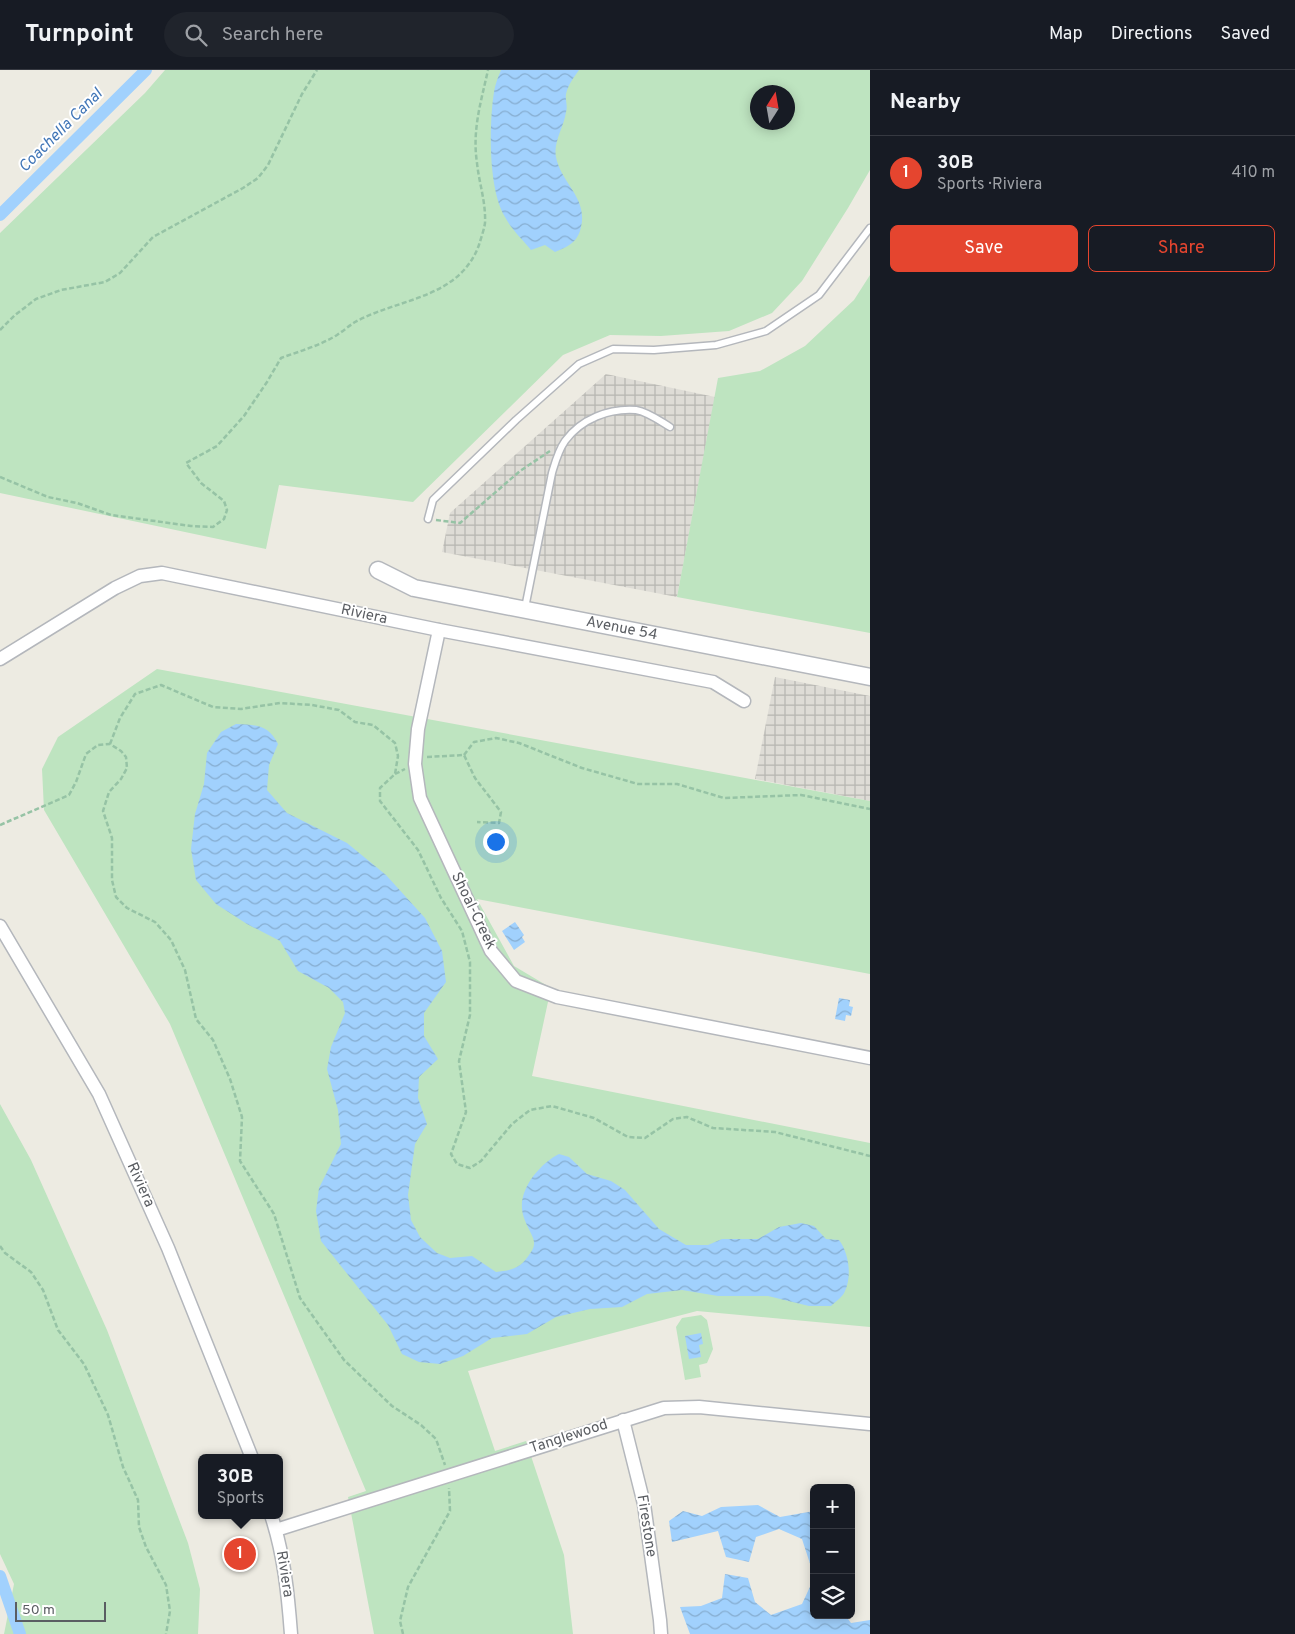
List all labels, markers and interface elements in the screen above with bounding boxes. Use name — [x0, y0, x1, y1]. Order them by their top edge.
search box — [164, 12, 514, 57]
text: Turnpoint — [25, 20, 134, 50]
icon: search — [182, 21, 210, 49]
text: Search here — [222, 23, 323, 47]
text: Map — [1049, 23, 1083, 46]
text: Directions — [1111, 23, 1193, 46]
text: Saved — [1221, 23, 1270, 46]
water label: Coachella Canal — [15, 84, 108, 177]
north arrow — [750, 85, 795, 130]
text: Nearby — [890, 89, 961, 116]
text: 30B — [937, 151, 974, 175]
text: 1 — [903, 163, 909, 183]
text: 410 m — [1232, 163, 1275, 183]
text: Sports · Riviera — [937, 175, 1042, 195]
button: Save — [890, 225, 1078, 272]
button: Share — [1088, 225, 1275, 272]
street label: Riviera — [339, 601, 389, 629]
street label: Avenue 54 — [584, 612, 659, 645]
your location — [483, 829, 509, 855]
street label: Shoal-Creek — [446, 869, 500, 953]
street label: Riviera — [122, 1160, 158, 1210]
street label: Tanglewood — [528, 1415, 610, 1459]
popup — [198, 1454, 283, 1519]
text: 30B — [217, 1465, 253, 1489]
map controls — [810, 1484, 855, 1619]
button: + — [810, 1484, 855, 1529]
text: Sports — [217, 1489, 264, 1509]
street label: Firestone — [632, 1493, 660, 1559]
button: − — [810, 1529, 855, 1574]
pin: 1 — [224, 1535, 256, 1573]
street label: Riviera — [271, 1549, 297, 1599]
button: layers — [810, 1574, 855, 1619]
scale bar — [15, 1599, 106, 1622]
text: 50 m — [22, 1602, 55, 1619]

